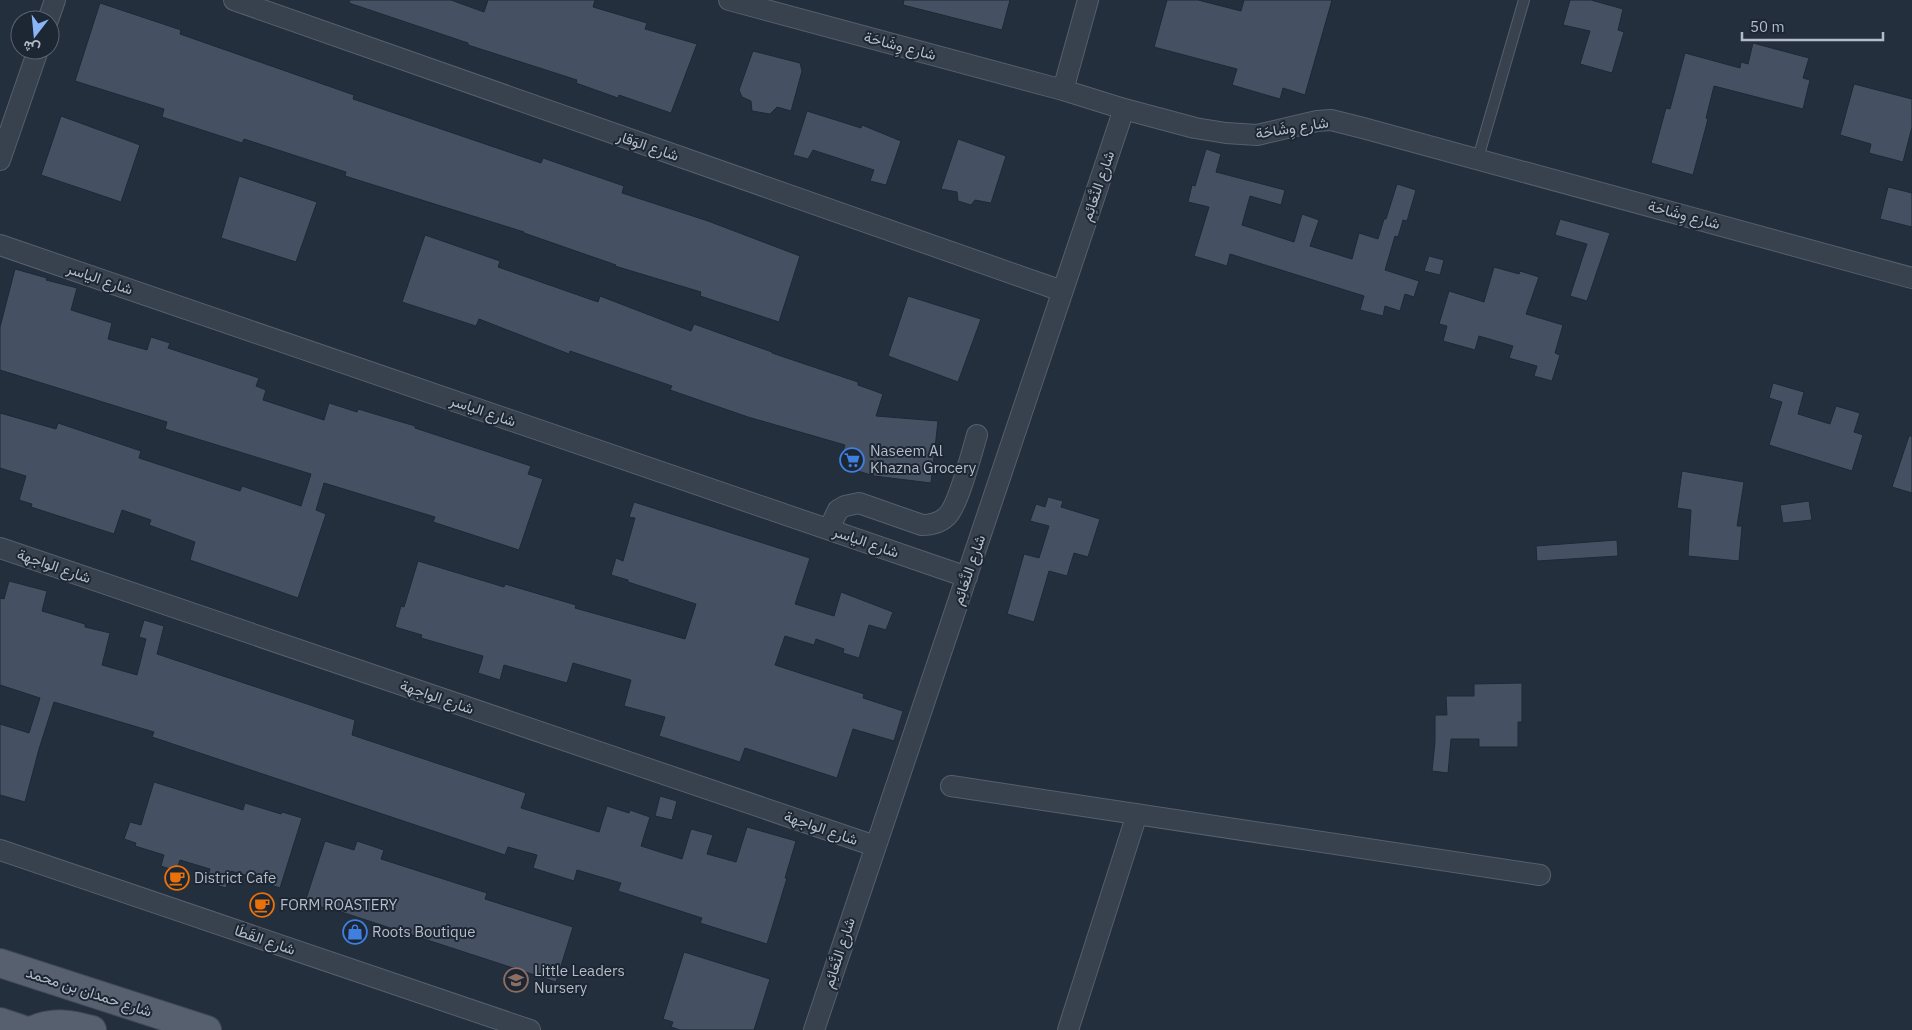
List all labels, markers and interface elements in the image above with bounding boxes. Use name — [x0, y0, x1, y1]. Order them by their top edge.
north arrow — [10, 10, 60, 60]
scale bar — [1742, 10, 1883, 42]
text: 50 m — [1750, 17, 1785, 36]
street label: شارع وِشَاحَة — [861, 27, 938, 67]
text: ش — [21, 36, 42, 58]
street label: شارع وِشَاحَة — [1254, 112, 1331, 145]
street label: شارع الوَقار — [613, 126, 682, 167]
street label: شارع النَّعَائِم — [1077, 148, 1120, 224]
street label: شارع وِشَاحَة — [1645, 196, 1722, 236]
street label: شارع الياسر — [63, 258, 136, 301]
street label: شارع الياسر — [446, 390, 519, 433]
place label: Naseem Al Khazna Grocery — [870, 441, 977, 477]
supermarket icon: Naseem Al Khazna Grocery — [839, 447, 865, 473]
street label: شارع الياسر — [829, 521, 902, 564]
street label: شارع النَّعَائِم — [948, 532, 991, 608]
street label: شارع الواجهة — [14, 544, 94, 589]
street label: شارع الواجهة — [397, 675, 477, 720]
street label: شارع الواجهة — [781, 806, 861, 851]
cafe icon: District Cafe — [164, 865, 190, 891]
place label: District Cafe — [194, 868, 276, 887]
cafe icon: FORM ROASTERY — [249, 892, 275, 918]
place label: FORM ROASTERY — [280, 895, 397, 914]
street label: شارع النَّعَائِم — [818, 915, 861, 991]
shop icon: Roots Boutique — [342, 919, 368, 945]
street label: شارع القَطَا — [232, 920, 298, 961]
place label: Roots Boutique — [372, 922, 475, 941]
place label: Little Leaders Nursery — [534, 961, 625, 997]
street label: شارع حمدان بن محمد — [23, 962, 155, 1023]
school or university icon: Little Leaders Nursery — [503, 967, 529, 993]

